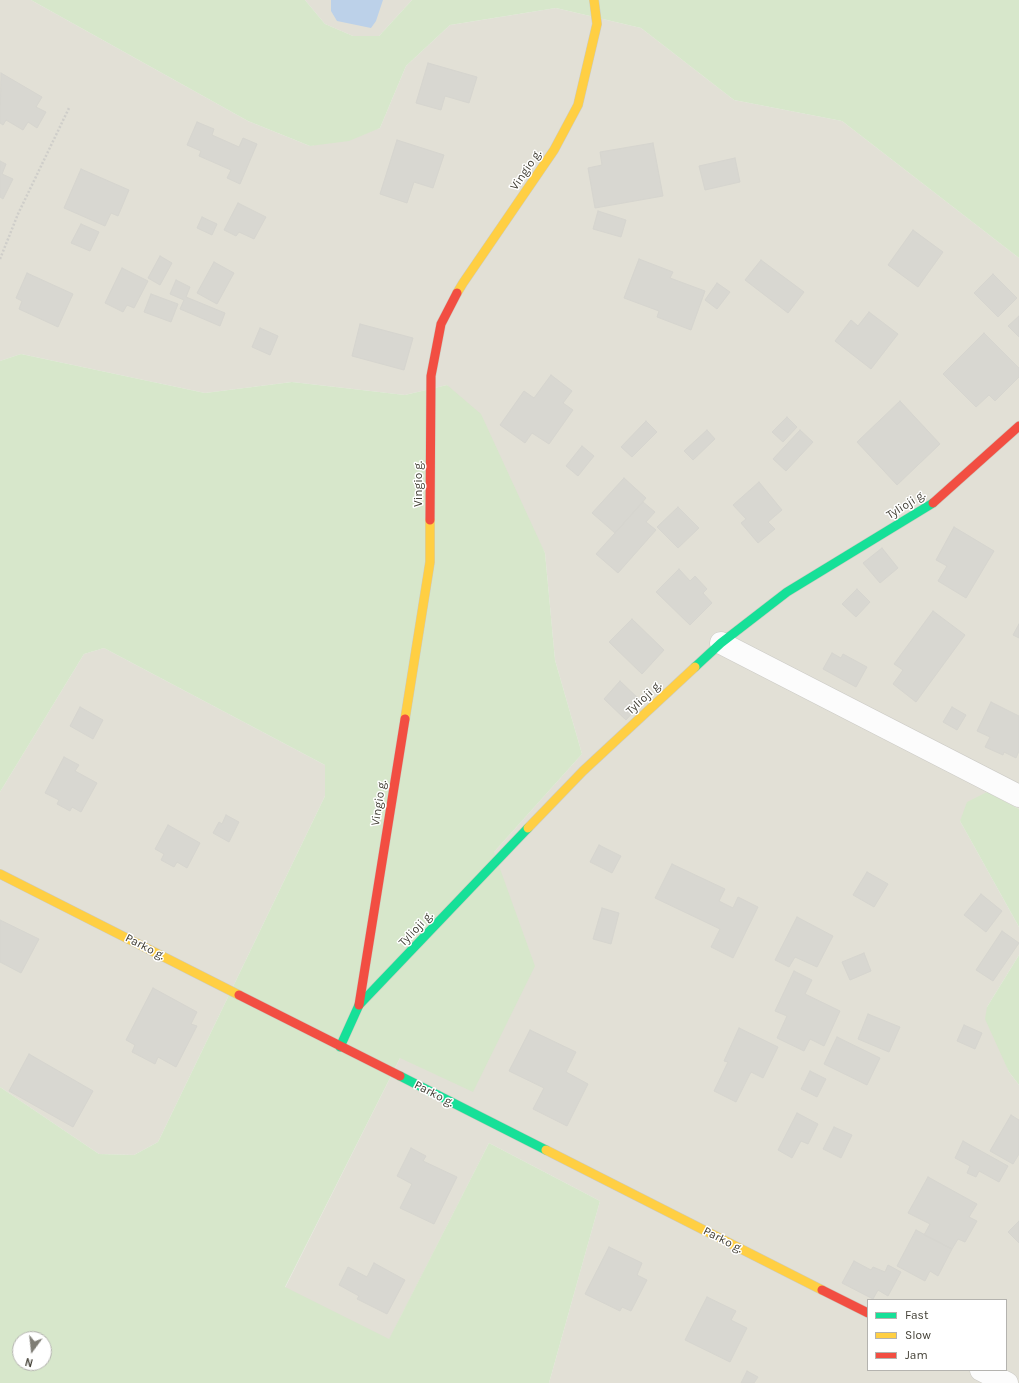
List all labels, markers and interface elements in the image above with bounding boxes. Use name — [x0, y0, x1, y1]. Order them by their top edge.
street label: Vingio g. — [507, 147, 545, 193]
street label: Vingio g. — [412, 461, 426, 507]
street label: Tylioji g. — [884, 487, 928, 523]
street label: Tylioji g. — [623, 678, 665, 718]
street label: Vingio g. — [368, 779, 390, 827]
street label: Tylioji g. — [396, 908, 436, 950]
street label: Parko g. — [123, 931, 167, 963]
street label: Parko g. — [412, 1078, 456, 1110]
street label: Parko g. — [701, 1224, 745, 1256]
legend — [867, 1299, 1007, 1371]
text: Fast — [905, 1308, 928, 1322]
text: Slow — [905, 1328, 931, 1342]
north arrow — [12, 1331, 52, 1371]
text: Jam — [905, 1348, 928, 1362]
text: N — [24, 1355, 35, 1369]

